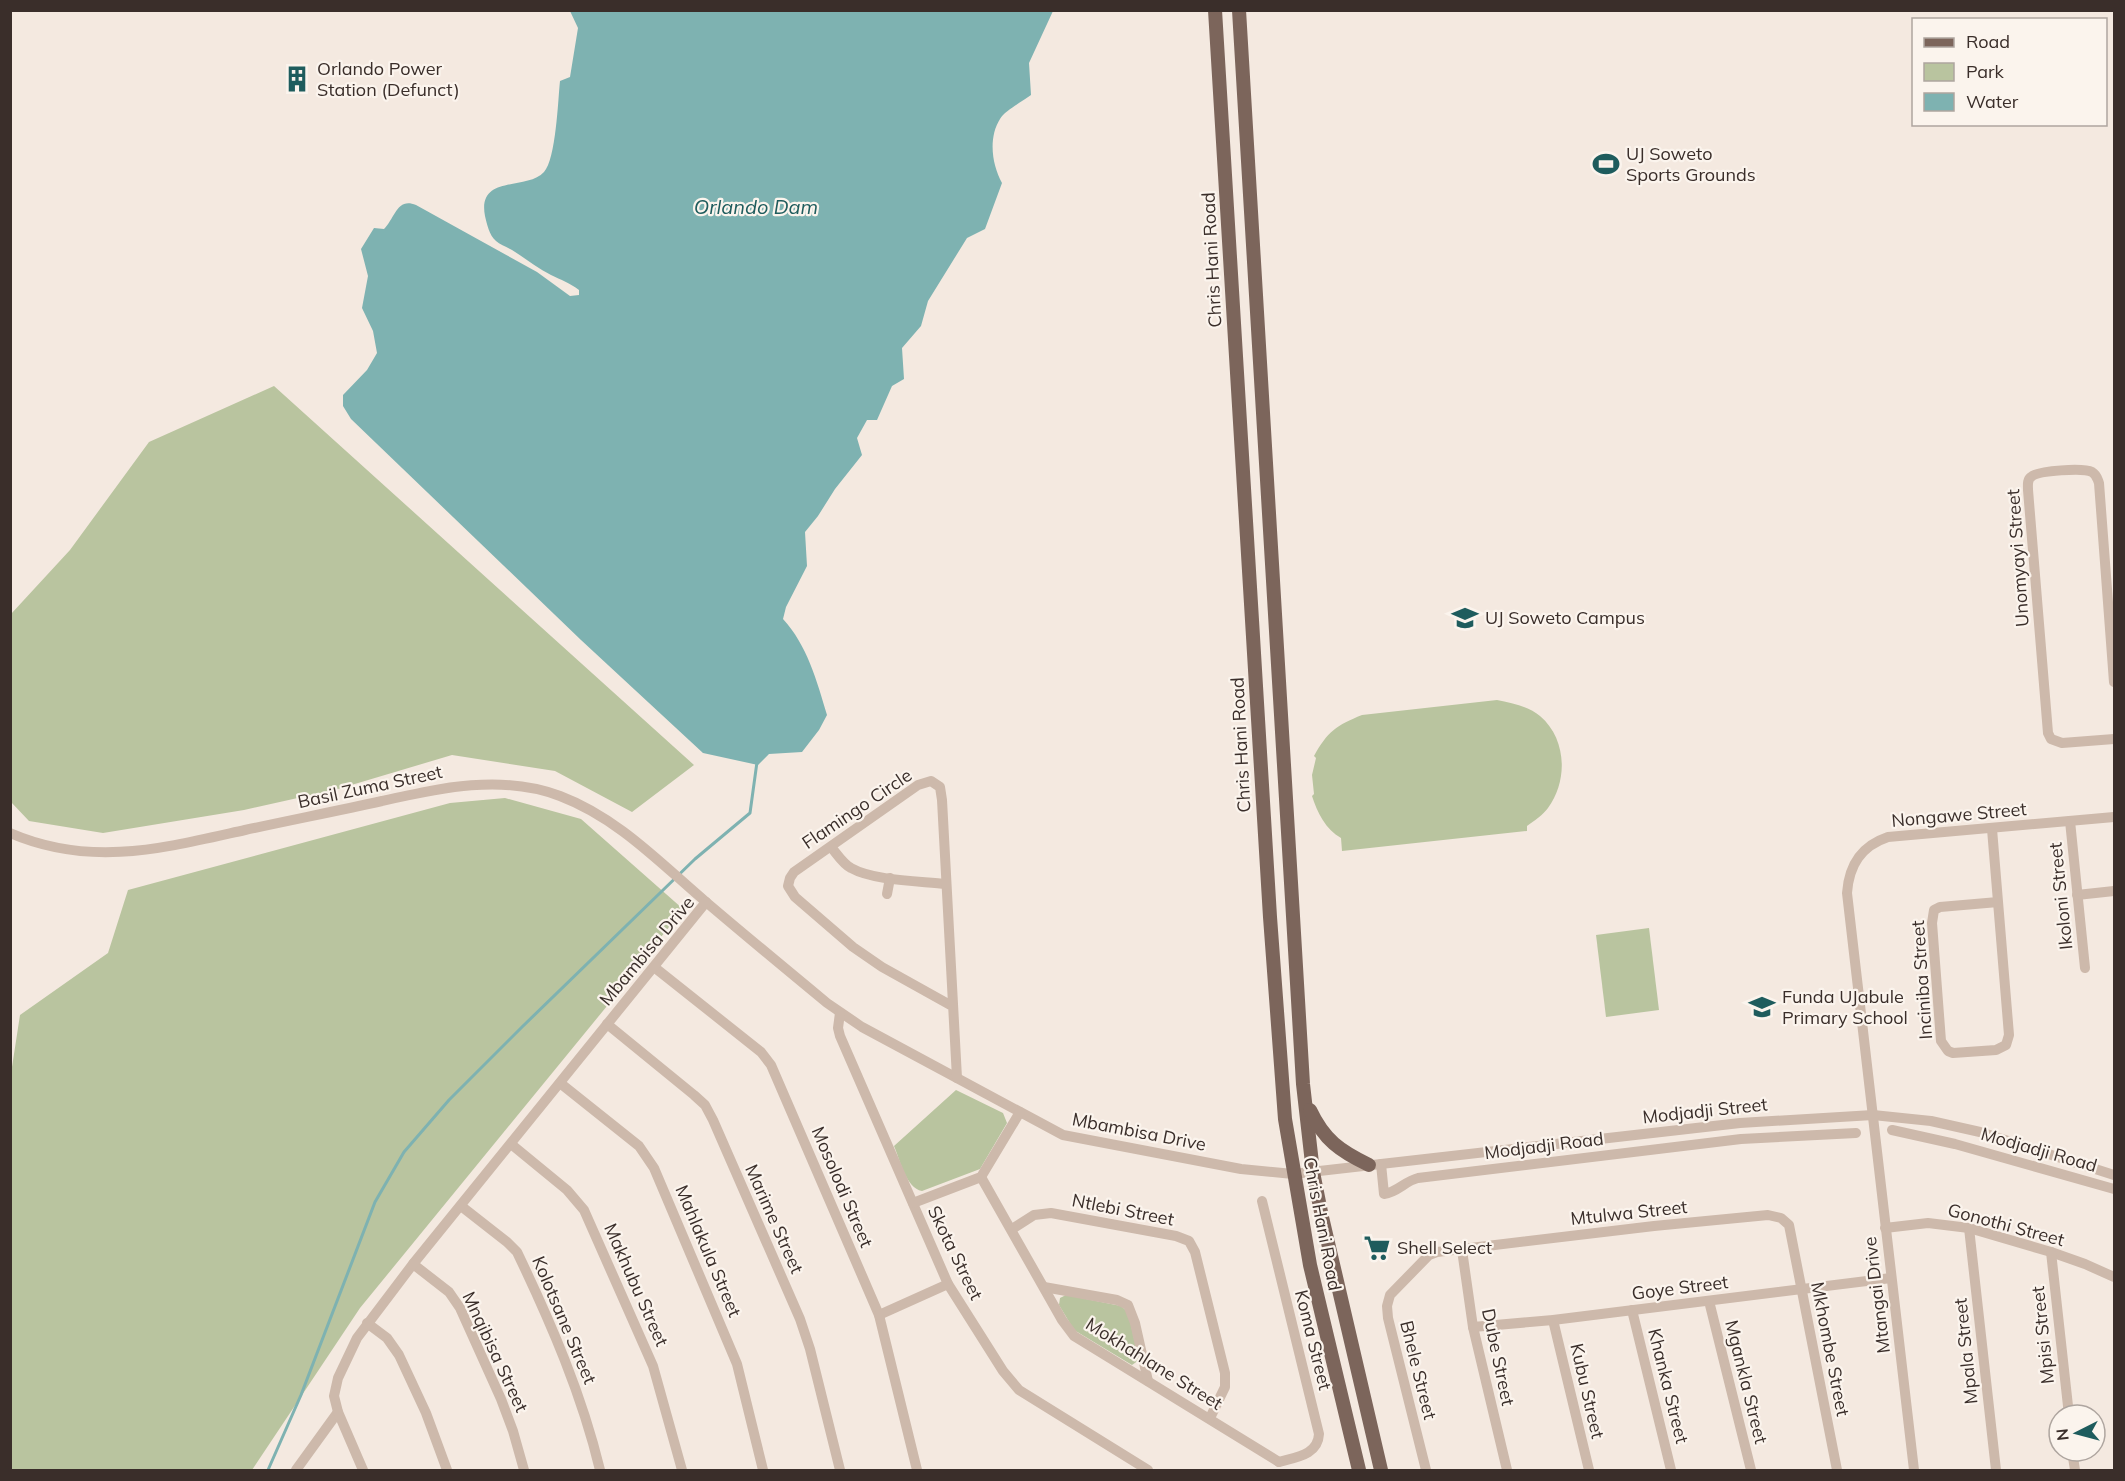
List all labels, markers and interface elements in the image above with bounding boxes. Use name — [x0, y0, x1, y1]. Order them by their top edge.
legend — [1912, 18, 2107, 126]
text: Road — [1966, 30, 2010, 53]
place label: Orlando Power Station (Defunct) — [317, 57, 460, 101]
text: Park — [1966, 60, 2005, 83]
building icon: Orlando Power Station (Defunct) — [282, 64, 312, 94]
text: Water — [1966, 90, 2019, 113]
place label: UJ Soweto Sports Grounds — [1626, 142, 1756, 186]
sports icon: UJ Soweto Sports Grounds — [1591, 149, 1621, 179]
street label: Chris Hani Road — [1196, 192, 1227, 328]
water label: Orlando Dam — [694, 194, 818, 219]
street label: Unomyayi Street — [2001, 488, 2034, 628]
school or university icon: UJ Soweto Campus — [1450, 603, 1480, 633]
place label: UJ Soweto Campus — [1485, 606, 1645, 629]
street label: Chris Hani Road — [1225, 677, 1256, 813]
street label: Basil Zuma Street — [295, 760, 444, 813]
street label: Flamingo Circle — [797, 763, 916, 854]
street label: Nongawe Street — [1890, 797, 2028, 832]
street label: Ikoloni Street — [2043, 841, 2078, 951]
street label: Mbambisa Drive — [594, 891, 699, 1010]
street label: Inciniba Street — [1906, 920, 1937, 1040]
place label: Funda UJabule Primary School — [1782, 985, 1908, 1029]
school or university icon: Funda UJabule Primary School — [1747, 992, 1777, 1022]
street label: Modjadji Street — [1641, 1093, 1769, 1128]
street label: Mbambisa Drive — [1070, 1107, 1208, 1156]
street label: Modjadji Road — [1978, 1122, 2100, 1177]
street label: Mosolodi Street — [807, 1123, 878, 1251]
street label: Modjadji Road — [1483, 1127, 1605, 1164]
street label: Chris Hani Road — [1298, 1155, 1347, 1293]
street label: Marime Street — [740, 1161, 809, 1277]
street label: Mahlakula Street — [670, 1181, 747, 1320]
street label: Ntlebi Street — [1070, 1188, 1176, 1231]
street label: Mtulwa Street — [1569, 1195, 1688, 1230]
street label: Gonothi Street — [1945, 1198, 2067, 1251]
street label: Skota Street — [923, 1202, 988, 1304]
street label: Makhubu Street — [599, 1220, 674, 1350]
supermarket icon: Shell Select — [1362, 1233, 1392, 1263]
street label: Mtangai Drive — [1858, 1235, 1895, 1355]
place label: Shell Select — [1397, 1236, 1492, 1259]
street label: Kolotsane Street — [527, 1252, 602, 1387]
street label: Goye Street — [1630, 1270, 1729, 1305]
street label: Mkhombe Street — [1806, 1280, 1855, 1418]
street label: Mpisi Street — [2026, 1285, 2059, 1385]
street label: Koma Street — [1290, 1287, 1337, 1392]
street label: Mnqibisa Street — [457, 1288, 533, 1416]
street label: Mpala Street — [1948, 1297, 1983, 1405]
street label: Dube Street — [1477, 1306, 1520, 1408]
street label: Mokhahlane Street — [1082, 1312, 1227, 1415]
street label: Bhele Street — [1395, 1318, 1442, 1422]
street label: Mgankla Street — [1720, 1318, 1773, 1446]
street label: Khanka Street — [1643, 1326, 1694, 1446]
street label: Kubu Street — [1565, 1341, 1610, 1441]
north arrow — [2047, 1403, 2107, 1463]
text: N — [2052, 1428, 2073, 1442]

